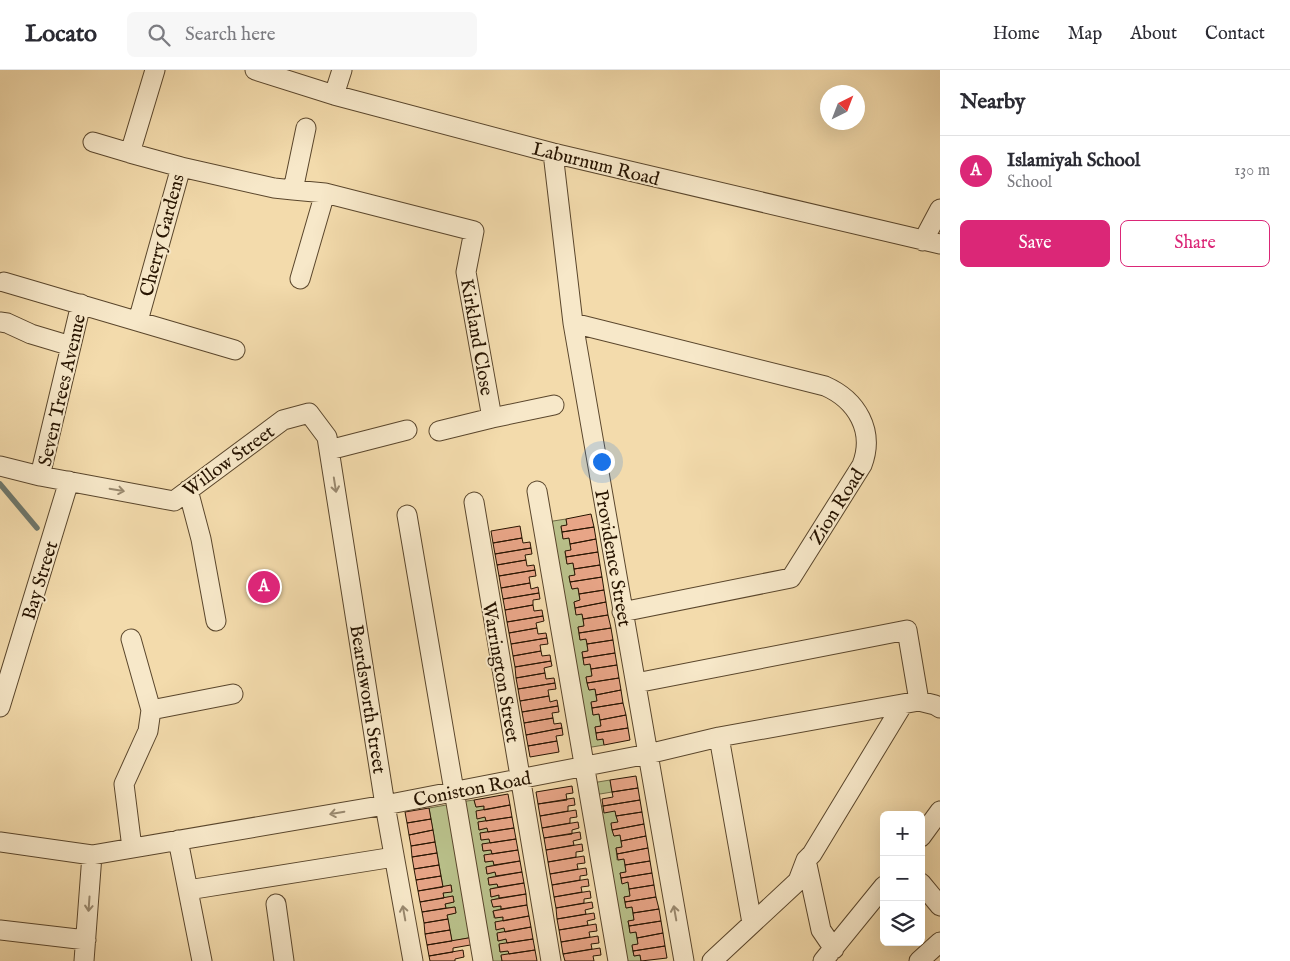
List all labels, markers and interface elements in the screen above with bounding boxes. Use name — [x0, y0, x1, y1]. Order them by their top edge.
search box — [127, 12, 477, 57]
text: Locato — [25, 19, 97, 50]
icon: search — [145, 21, 173, 49]
text: Search here — [185, 23, 276, 47]
text: Home — [993, 23, 1040, 46]
text: Map — [1068, 23, 1102, 46]
text: About — [1130, 23, 1177, 46]
text: Contact — [1205, 23, 1265, 46]
north arrow — [820, 85, 865, 130]
text: Nearby — [960, 89, 1025, 116]
street label: Laburnum Road — [529, 138, 662, 193]
text: Islamiyah School — [1007, 149, 1140, 173]
text: A — [971, 161, 981, 181]
text: 130 m — [1234, 161, 1270, 181]
street label: Cherry Gardens — [135, 172, 191, 299]
text: School — [1007, 173, 1052, 193]
button: Save — [960, 220, 1110, 267]
button: Share — [1120, 220, 1270, 267]
street label: Kirkland Close — [454, 277, 498, 398]
street label: Seven Trees Avenue — [34, 312, 92, 469]
street label: Willow Street — [179, 420, 280, 503]
your location — [589, 449, 615, 475]
street label: Zion Road — [805, 464, 871, 550]
one-way arrow — [330, 477, 340, 493]
one-way arrow — [109, 486, 125, 496]
street label: Providence Street — [588, 488, 636, 629]
street label: Bay Street — [18, 538, 64, 623]
pin: A — [248, 568, 280, 606]
street label: Warrington Street — [476, 600, 524, 745]
street label: Beardsworth Street — [343, 623, 391, 776]
street label: Coniston Road — [411, 767, 534, 813]
one-way arrow — [329, 809, 345, 819]
map controls — [880, 811, 925, 946]
button: + — [880, 811, 925, 856]
button: − — [880, 856, 925, 901]
one-way arrow — [84, 896, 93, 912]
button: layers — [880, 901, 925, 946]
one-way arrow — [399, 905, 409, 921]
one-way arrow — [670, 905, 680, 921]

